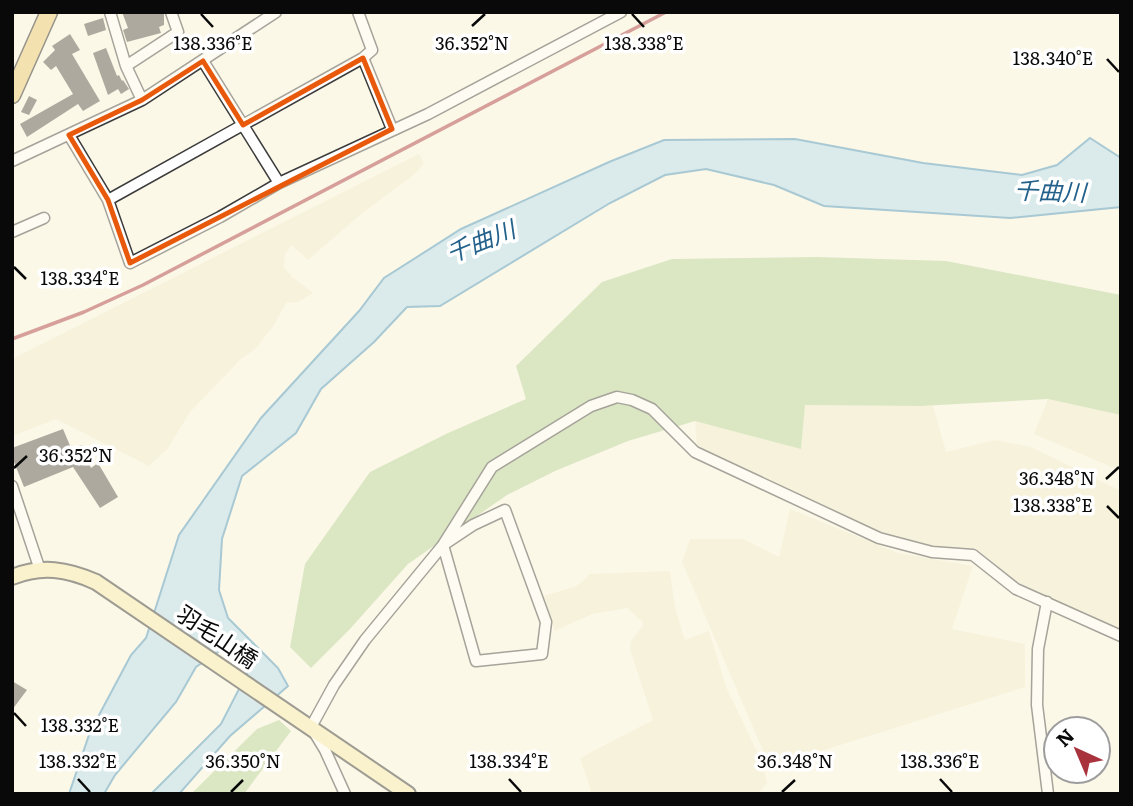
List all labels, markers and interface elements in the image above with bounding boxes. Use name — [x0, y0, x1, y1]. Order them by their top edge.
text: 138.336°E — [173, 29, 253, 56]
text: 36.352°N — [435, 29, 509, 56]
text: 138.338°E — [604, 29, 684, 56]
text: 138.340°E — [1013, 44, 1093, 71]
water label: 千曲川 — [1013, 171, 1090, 208]
water label: 千曲川 — [440, 209, 523, 269]
text: 138.334°E — [41, 264, 119, 291]
text: 36.352°N — [39, 441, 113, 468]
text: 36.348°N — [1019, 464, 1095, 491]
text: 138.338°E — [1013, 491, 1093, 518]
street label: 羽毛山橋 — [170, 596, 266, 675]
text: 138.332°E — [41, 711, 119, 738]
north arrow — [1042, 715, 1112, 785]
text: N — [1049, 721, 1080, 753]
text: 138.332°E — [39, 747, 117, 774]
text: 36.350°N — [205, 747, 281, 774]
text: 138.334°E — [470, 747, 548, 774]
text: 36.348°N — [757, 747, 833, 774]
text: 138.336°E — [900, 747, 980, 774]

